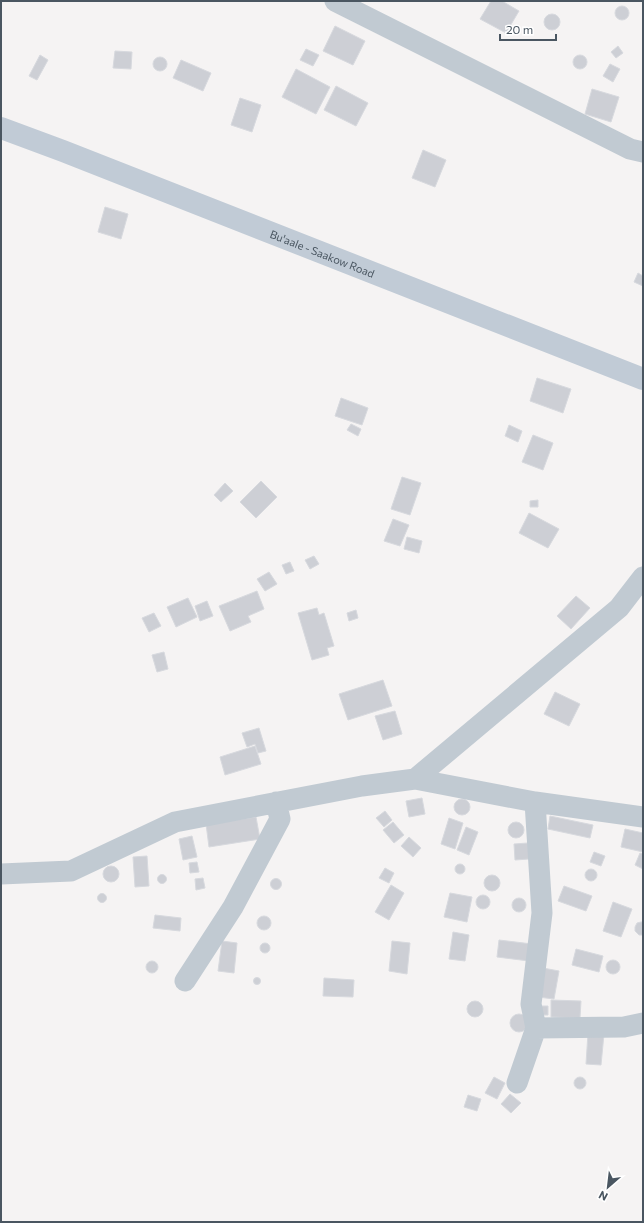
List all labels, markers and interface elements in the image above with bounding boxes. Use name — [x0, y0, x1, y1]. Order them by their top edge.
scale bar — [500, 16, 556, 42]
text: 20 m — [506, 22, 533, 36]
street label: Bu'aale - Saakow Road — [268, 227, 377, 279]
north arrow — [588, 1167, 628, 1207]
text: N — [596, 1189, 610, 1204]

